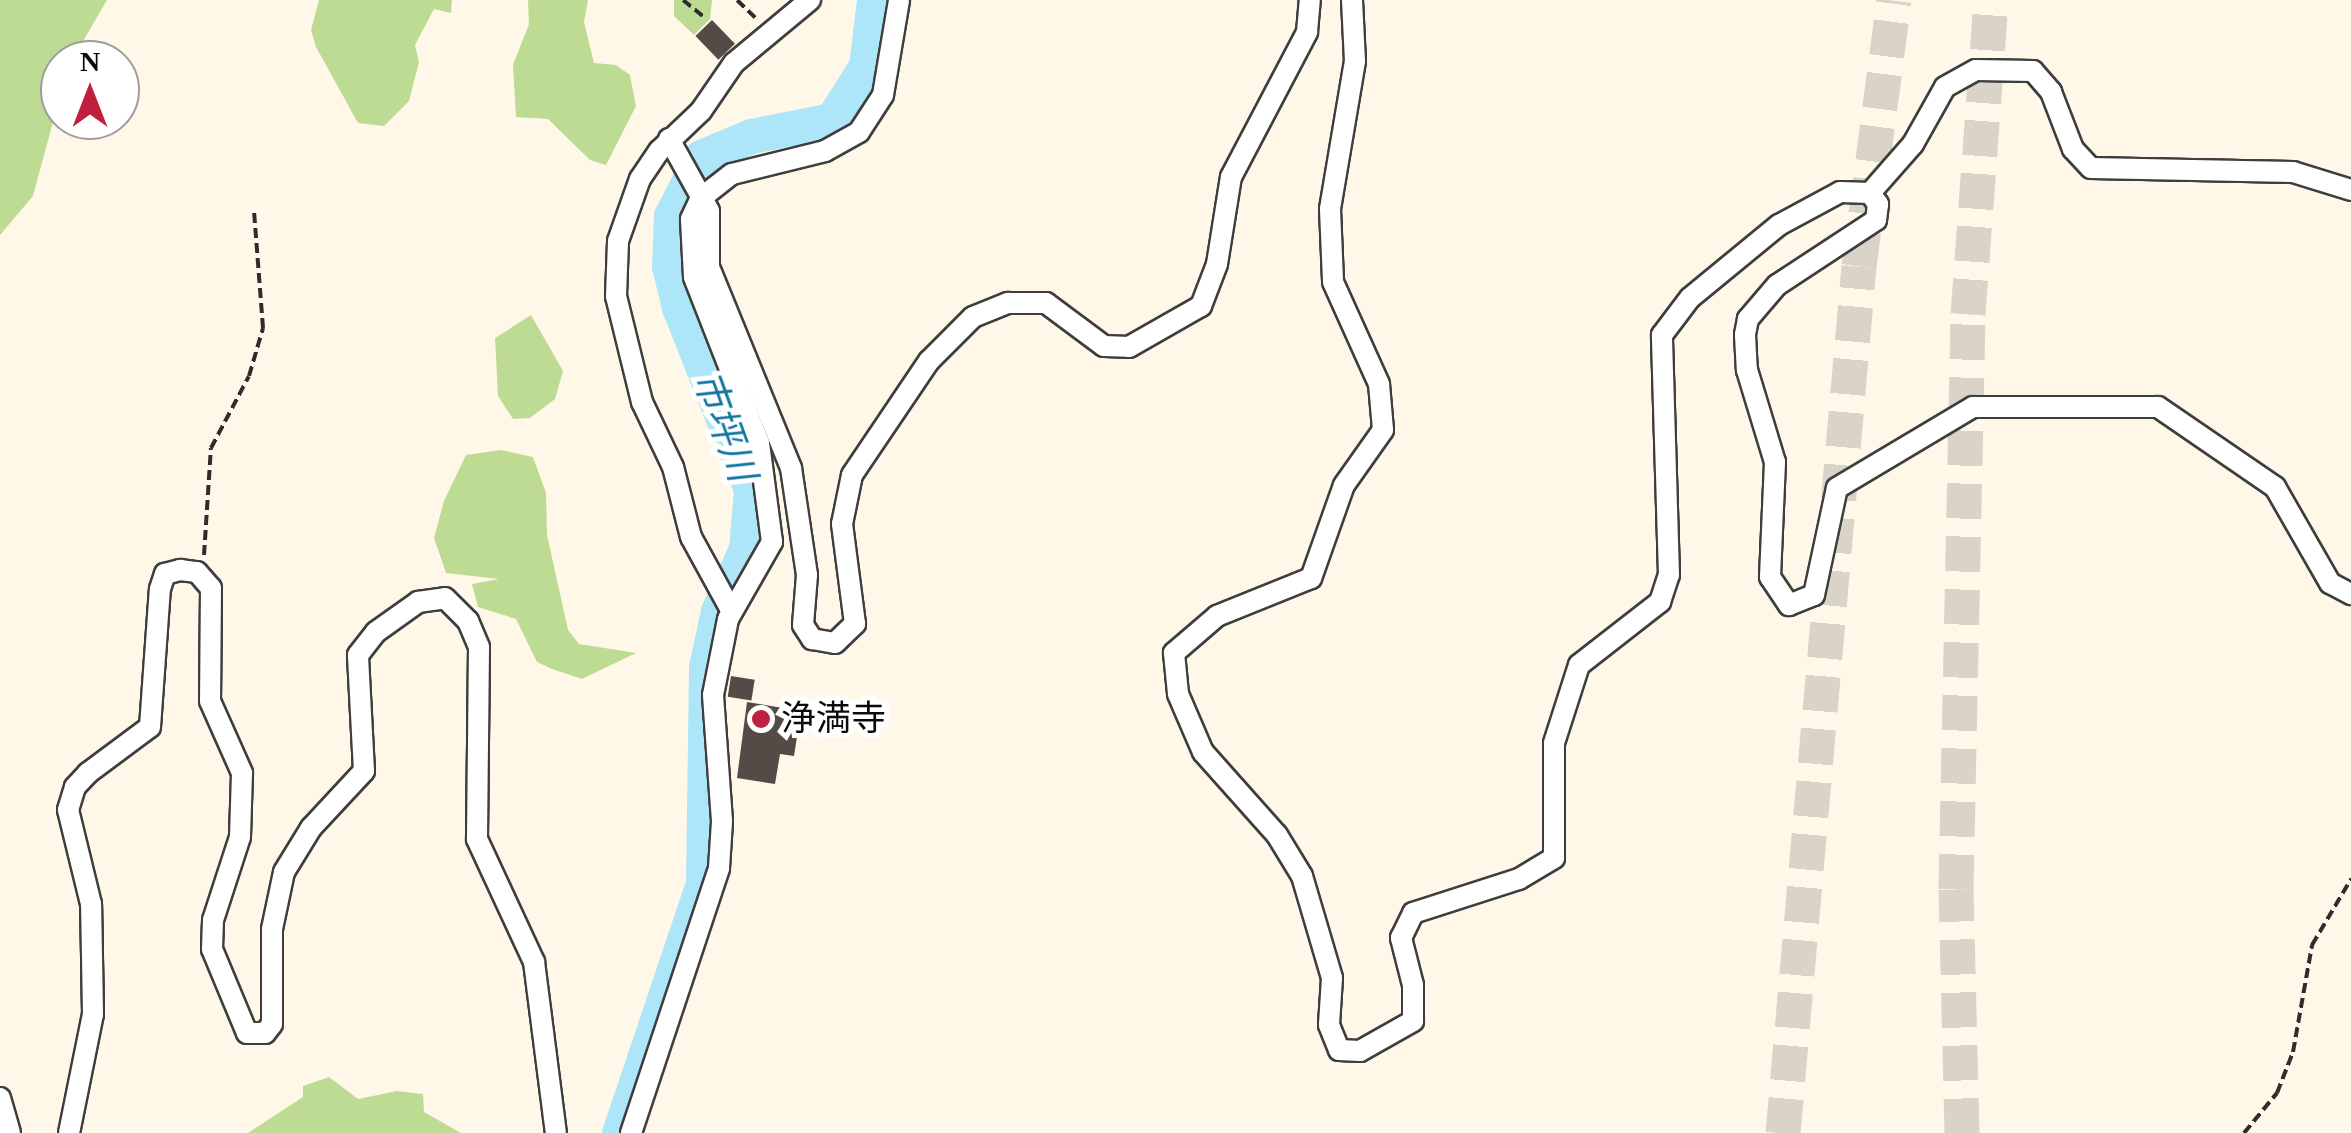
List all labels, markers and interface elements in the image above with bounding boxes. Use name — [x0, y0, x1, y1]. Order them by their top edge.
north arrow — [40, 40, 140, 140]
text: N — [80, 46, 100, 77]
water label: 市坪川 — [683, 365, 765, 487]
place label: 浄満寺 — [781, 698, 886, 740]
marker: 浄満寺 — [750, 708, 772, 730]

